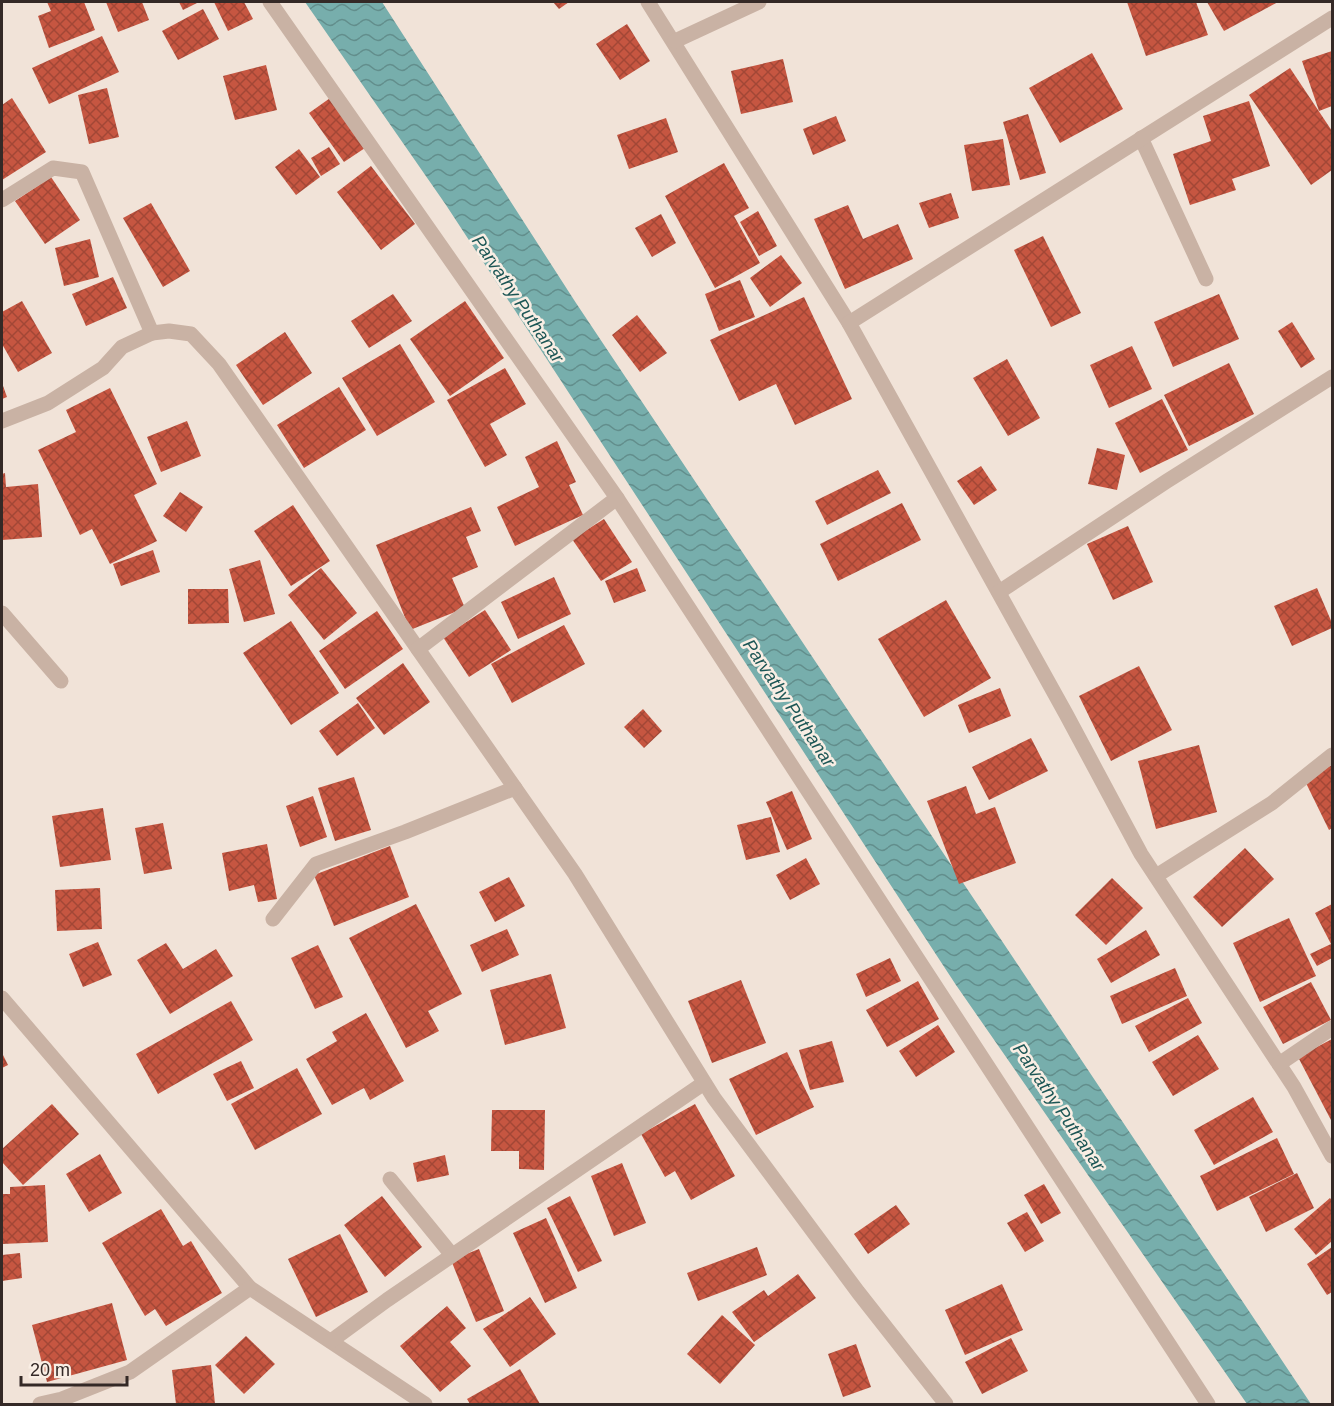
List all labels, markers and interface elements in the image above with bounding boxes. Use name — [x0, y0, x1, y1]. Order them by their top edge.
water label: Parvathy Puthanar — [468, 232, 569, 367]
water label: Parvathy Puthanar — [739, 636, 840, 771]
water label: Parvathy Puthanar — [1009, 1040, 1110, 1175]
scale bar — [21, 1349, 128, 1387]
text: 20 m — [30, 1360, 70, 1380]

